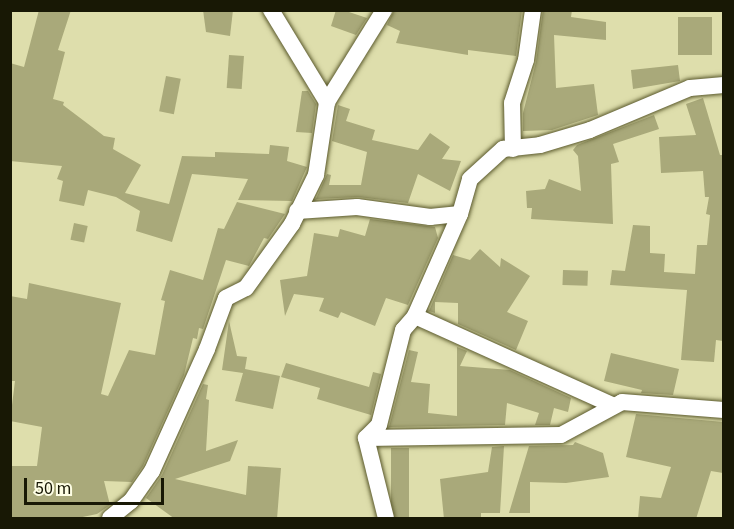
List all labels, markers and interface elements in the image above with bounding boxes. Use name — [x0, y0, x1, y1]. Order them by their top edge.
scale bar — [27, 466, 166, 504]
text: 50 m — [35, 476, 71, 501]

